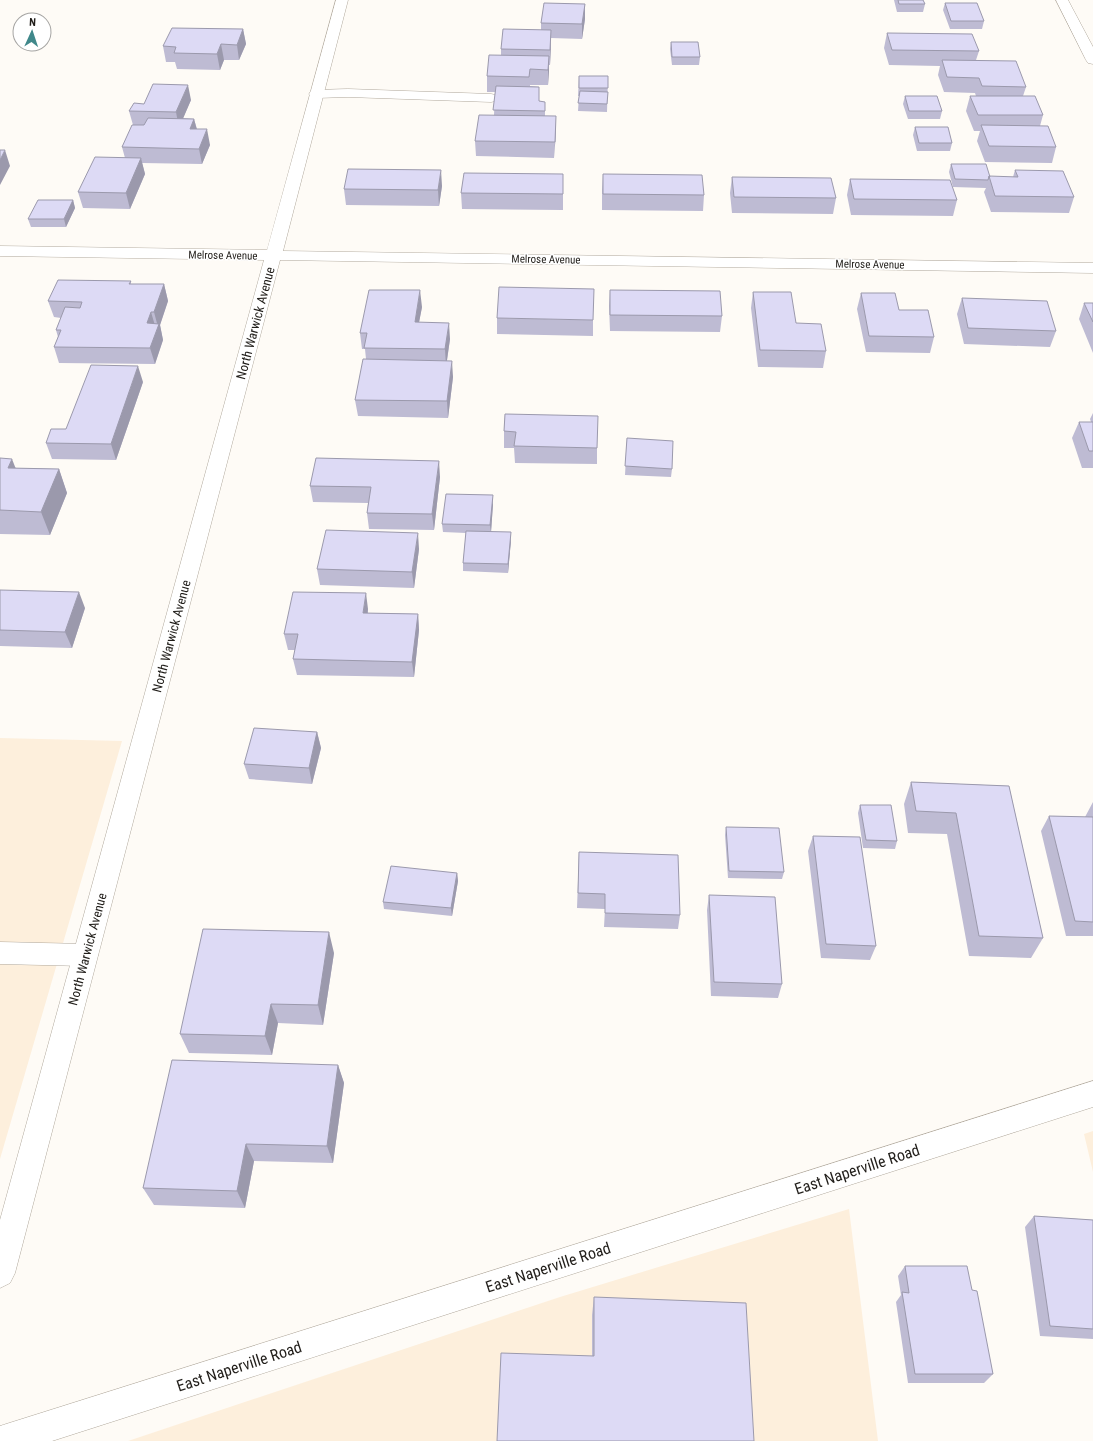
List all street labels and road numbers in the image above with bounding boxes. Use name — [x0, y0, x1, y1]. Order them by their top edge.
street label: Melrose Avenue — [188, 248, 258, 263]
street label: Melrose Avenue — [511, 252, 581, 267]
street label: Melrose Avenue — [835, 257, 905, 272]
street label: North Warwick Avenue — [233, 265, 278, 381]
street label: North Warwick Avenue — [149, 578, 194, 694]
street label: North Warwick Avenue — [65, 891, 110, 1007]
street label: East Naperville Road — [792, 1140, 922, 1199]
street label: East Naperville Road — [483, 1238, 613, 1297]
street label: East Naperville Road — [174, 1337, 304, 1396]

